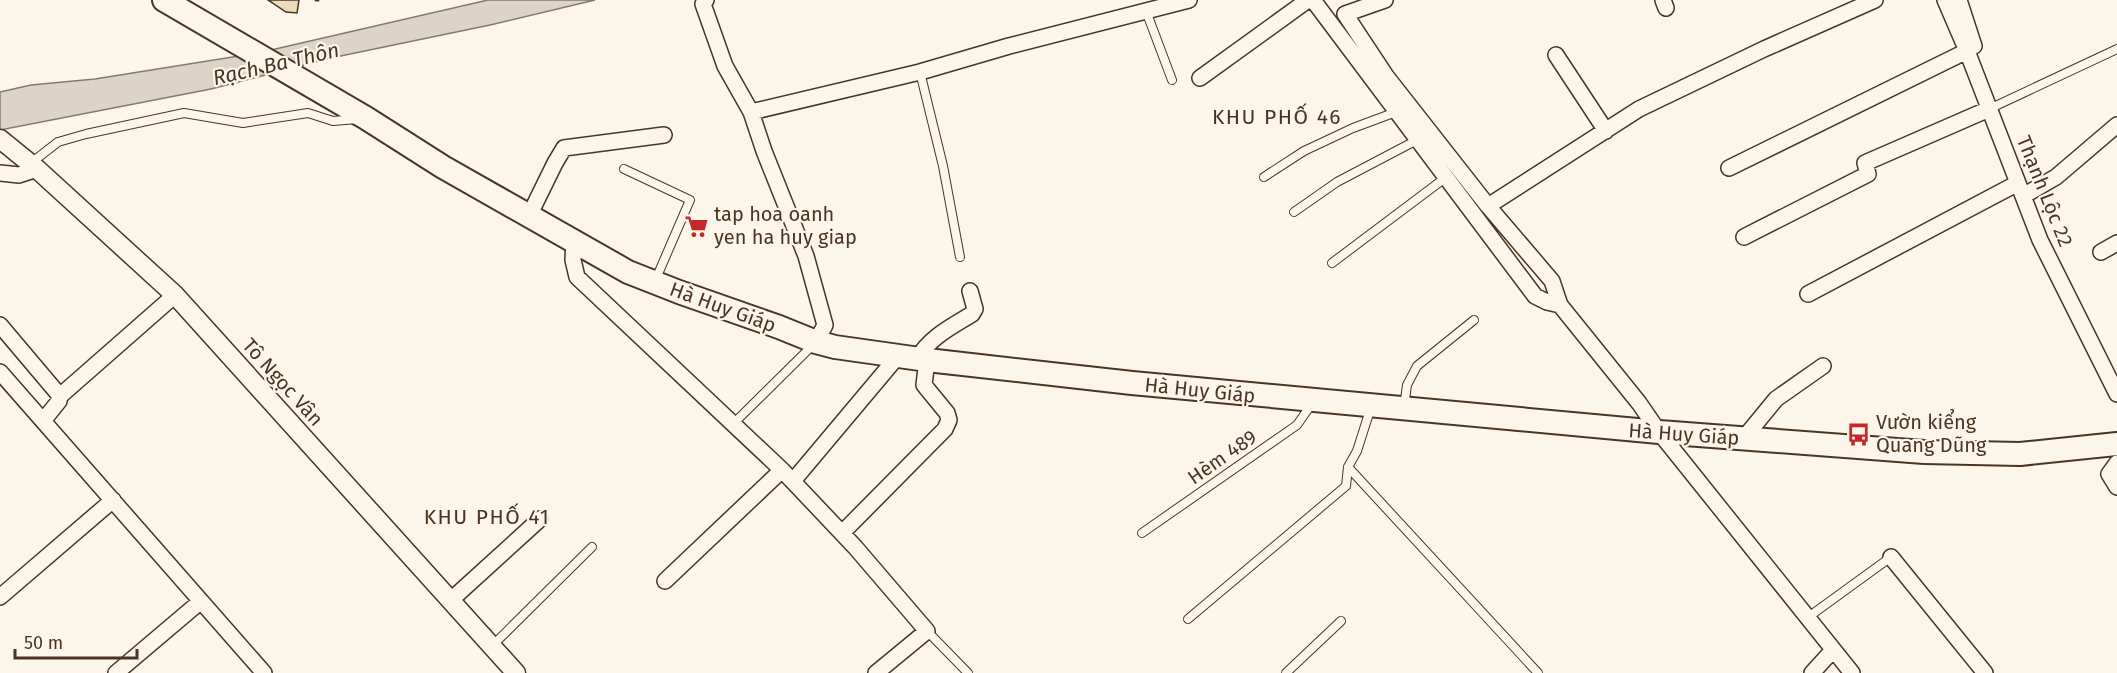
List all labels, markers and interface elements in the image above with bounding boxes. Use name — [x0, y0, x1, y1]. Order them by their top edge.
water label: Rạch Ba Thôn — [210, 37, 342, 91]
district label: KHU PHỐ 46 — [1212, 102, 1342, 130]
street label: Thạnh Lộc 22 — [2012, 132, 2078, 250]
place label: tap hoa oanh yen ha huy giap — [714, 202, 857, 249]
supermarket icon: tap hoa oanh yen ha huy giap — [683, 213, 709, 239]
street label: Hà Huy Giáp — [667, 277, 779, 337]
street label: Tô Ngọc Vân — [237, 333, 329, 431]
street label: Hà Huy Giáp — [1143, 372, 1257, 408]
place label: Vườn kiểng Quang Dũng — [1876, 408, 1987, 457]
street label: Hà Huy Giáp — [1628, 418, 1740, 450]
bus stop icon: Vườn kiểng Quang Dũng — [1845, 421, 1871, 447]
street label: Hèm 489 — [1183, 425, 1261, 489]
district label: KHU PHỐ 41 — [424, 502, 550, 530]
scale bar — [15, 622, 136, 660]
text: 50 m — [24, 632, 63, 654]

